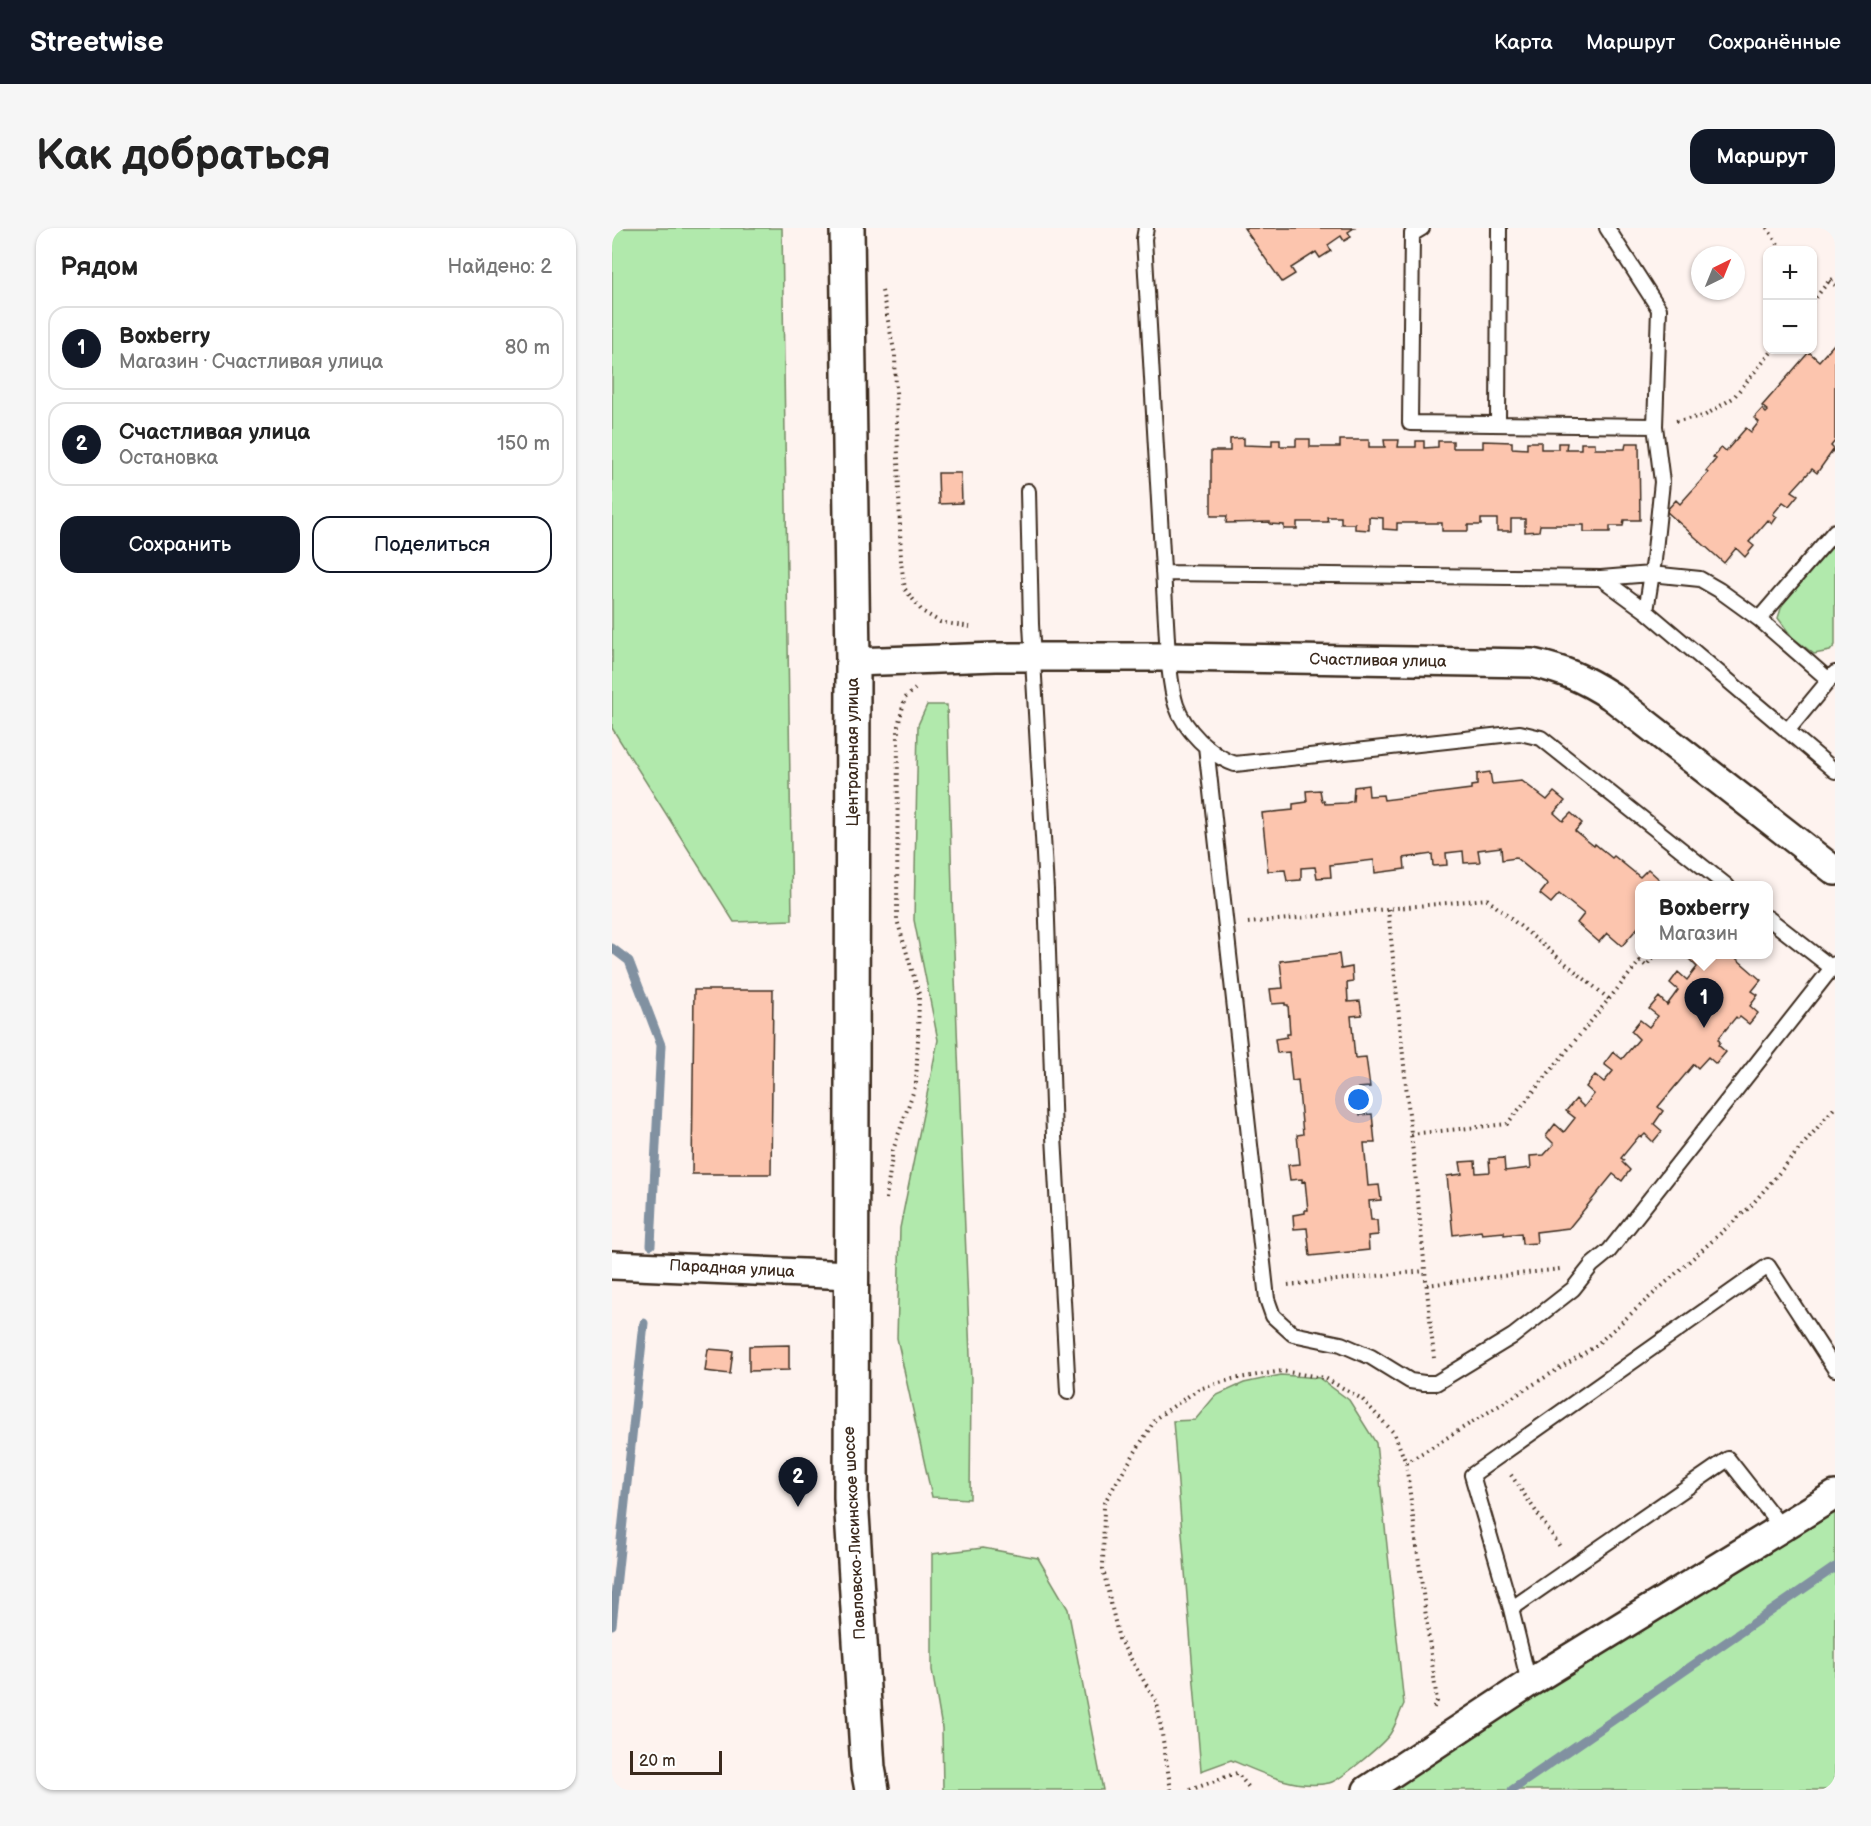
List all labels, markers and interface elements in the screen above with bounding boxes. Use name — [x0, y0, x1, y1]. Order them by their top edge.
text: Streetwise — [30, 26, 163, 59]
text: Карта — [1494, 30, 1553, 55]
text: Маршрут — [1586, 30, 1675, 55]
text: Сохранённые — [1708, 30, 1841, 55]
button: Маршрут — [1690, 129, 1835, 184]
text: Как добраться — [36, 131, 331, 182]
north arrow — [1691, 246, 1745, 300]
map controls — [1763, 246, 1817, 354]
button: + — [1763, 246, 1817, 300]
text: Рядом — [60, 252, 138, 283]
text: Найдено: 2 — [448, 255, 552, 279]
button: − — [1763, 300, 1817, 354]
text: Boxberry — [119, 323, 210, 350]
text: 1 — [77, 336, 86, 360]
text: 80 m — [505, 336, 550, 360]
text: Магазин · Счастливая улица — [119, 350, 383, 374]
text: Счастливая улица — [119, 419, 310, 446]
text: 2 — [76, 432, 87, 456]
text: 150 m — [497, 432, 550, 456]
text: Остановка — [119, 446, 218, 470]
button: Сохранить — [60, 516, 300, 573]
button: Поделиться — [312, 516, 552, 573]
street label: Счастливая улица — [1309, 650, 1447, 672]
street label: Центральная улица — [844, 677, 863, 827]
popup — [1635, 881, 1773, 959]
text: Boxberry — [1658, 895, 1750, 922]
text: Магазин — [1658, 922, 1738, 946]
pin: 1 — [1684, 978, 1724, 1028]
your location — [1344, 1085, 1373, 1114]
street label: Парадная улица — [669, 1256, 796, 1282]
street label: Павловско-Лисинское шоссе — [840, 1426, 870, 1640]
pin: 2 — [778, 1458, 818, 1507]
scale bar — [630, 1748, 722, 1776]
text: 20 m — [639, 1752, 675, 1771]

